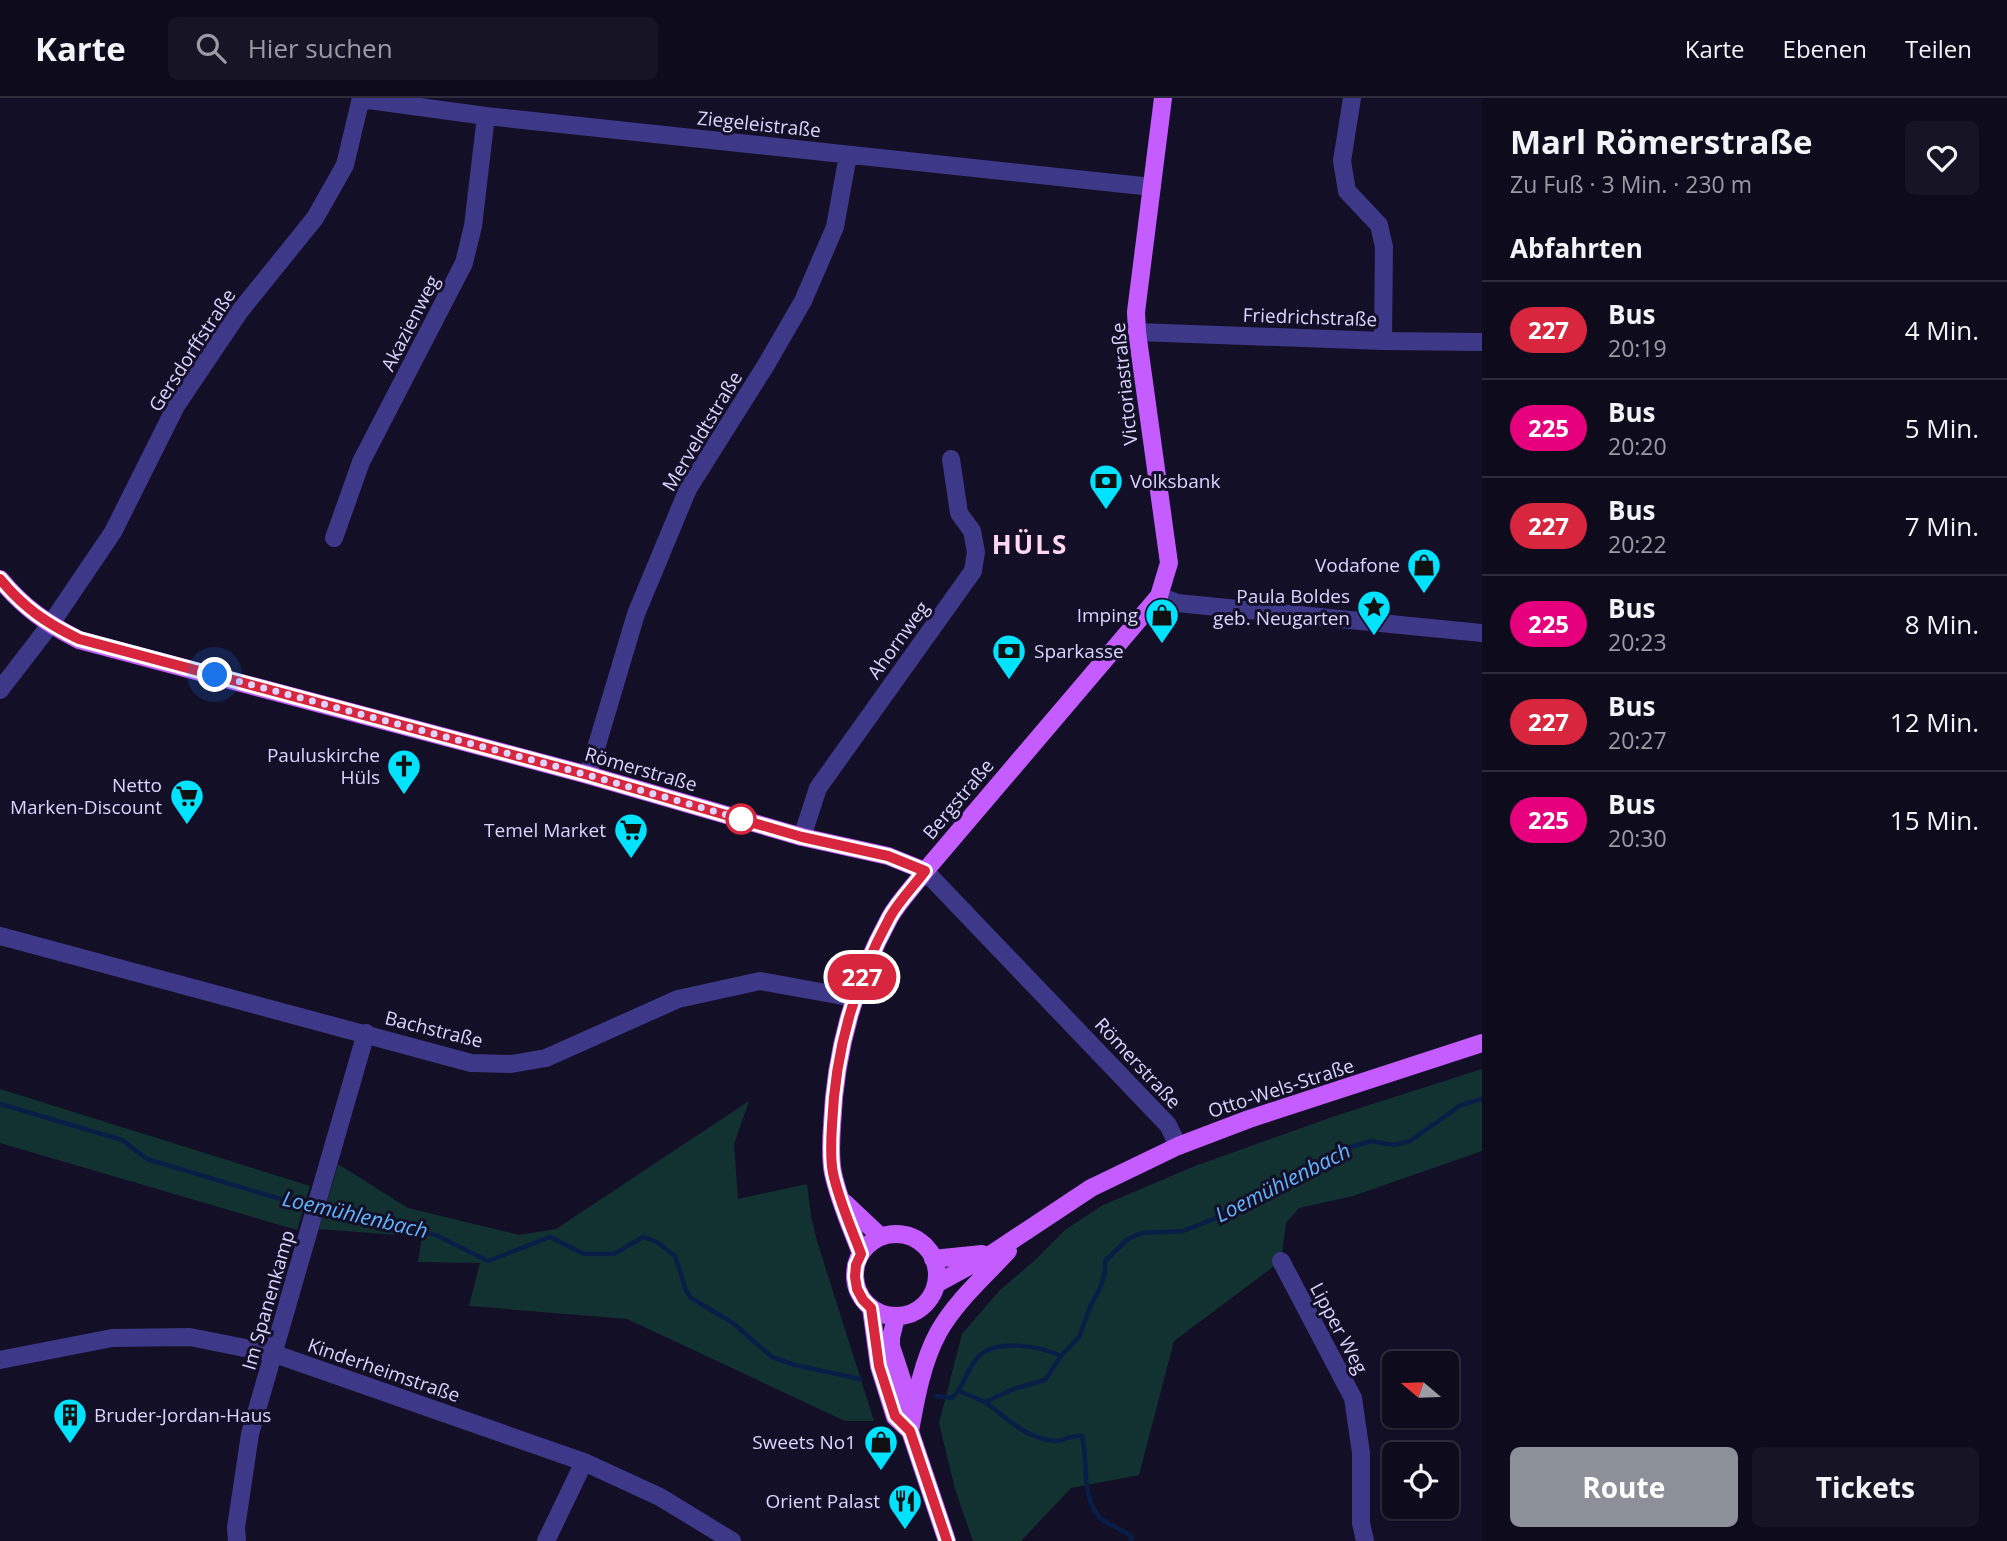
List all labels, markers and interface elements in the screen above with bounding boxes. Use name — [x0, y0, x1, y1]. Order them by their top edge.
search box — [168, 17, 658, 80]
text: Karte — [35, 26, 126, 71]
icon: search — [192, 29, 230, 67]
text: Hier suchen — [248, 30, 393, 66]
text: Karte — [1685, 32, 1745, 65]
text: Ebenen — [1783, 32, 1867, 65]
text: Teilen — [1905, 32, 1972, 65]
street label: Ziegeleistraße — [696, 105, 822, 143]
text: Marl Römerstraße — [1510, 119, 1812, 164]
button: heart — [1905, 121, 1979, 195]
text: Zu Fuß · 3 Min. · 230 m — [1510, 168, 1752, 200]
text: Abfahrten — [1510, 230, 1643, 266]
street label: Akazienweg — [375, 271, 445, 375]
street label: Gersdorffstraße — [143, 284, 241, 416]
text: Bus — [1608, 296, 1655, 332]
street label: Friedrichstraße — [1242, 302, 1378, 332]
text: 4 Min. — [1905, 312, 1979, 348]
text: 227 — [1528, 313, 1569, 346]
street label: Victoriastraße — [1105, 321, 1143, 447]
text: 20:19 — [1608, 332, 1667, 364]
street label: Merveldtstraße — [656, 366, 748, 496]
text: Bus — [1608, 394, 1655, 430]
text: 5 Min. — [1905, 410, 1979, 446]
text: 225 — [1528, 411, 1569, 444]
text: 20:20 — [1608, 430, 1667, 462]
bank icon: Volksbank — [1087, 462, 1125, 511]
place label: Volksbank — [1130, 468, 1220, 494]
text: Bus — [1608, 492, 1655, 528]
text: 7 Min. — [1905, 508, 1979, 544]
text: 227 — [1528, 509, 1569, 542]
district label: HÜLS — [992, 526, 1068, 562]
text: 20:22 — [1608, 528, 1667, 560]
shop icon: Vodafone — [1405, 546, 1443, 595]
place label: Vodafone — [1315, 552, 1400, 578]
place label: Paula Boldes geb. Neugarten — [1213, 583, 1350, 631]
place icon: Paula Boldes geb. Neugarten — [1355, 588, 1393, 637]
text: Bus — [1608, 590, 1655, 626]
street label: Ahornweg — [861, 596, 935, 684]
shop icon: Imping — [1143, 596, 1181, 645]
place label: Imping — [1077, 602, 1138, 628]
text: 8 Min. — [1905, 606, 1979, 642]
text: 225 — [1528, 607, 1569, 640]
text: 20:23 — [1608, 626, 1667, 658]
bank icon: Sparkasse — [990, 632, 1028, 681]
place label: Sparkasse — [1034, 638, 1124, 664]
your location — [197, 657, 232, 692]
text: Bus — [1608, 688, 1655, 724]
text: 12 Min. — [1890, 704, 1979, 740]
text: 227 — [1528, 705, 1569, 738]
text: 20:27 — [1608, 724, 1667, 756]
street label: Römerstraße — [582, 741, 700, 797]
place label: Pauluskirche Hüls — [267, 742, 380, 790]
church icon: Pauluskirche Hüls — [385, 747, 423, 796]
street label: Bergstraße — [917, 753, 999, 845]
place label: Netto Marken-Discount — [10, 772, 162, 820]
supermarket icon: Netto Marken-Discount — [168, 777, 206, 826]
text: Bus — [1608, 786, 1655, 822]
text: 15 Min. — [1890, 802, 1979, 838]
text: 225 — [1528, 803, 1569, 836]
unlabelled marker — [726, 804, 756, 834]
supermarket icon: Temel Market — [612, 811, 650, 860]
place label: Temel Market — [484, 817, 606, 843]
text: 20:30 — [1608, 822, 1667, 854]
line badge: 227 — [822, 954, 902, 1000]
text: 227 — [841, 960, 883, 993]
street label: Bachstraße — [382, 1004, 486, 1054]
street label: Römerstraße — [1089, 1012, 1187, 1114]
street label: Otto-Wels-Straße — [1205, 1052, 1357, 1124]
water label: Loemühlenbach — [1210, 1136, 1355, 1228]
water label: Loemühlenbach — [280, 1184, 431, 1244]
street label: Im Spanenkamp — [236, 1227, 300, 1373]
street label: Lipper Weg — [1304, 1278, 1374, 1378]
street label: Kinderheimstraße — [304, 1332, 464, 1408]
north arrow — [1382, 1351, 1460, 1428]
map controls — [1382, 1351, 1459, 1519]
building icon: Bruder-Jordan-Haus — [51, 1396, 89, 1445]
place label: Bruder-Jordan-Haus — [94, 1402, 271, 1428]
shop icon: Sweets No1 — [862, 1423, 900, 1472]
place label: Sweets No1 — [752, 1429, 856, 1455]
button: locate — [1382, 1442, 1459, 1519]
button: Route — [1510, 1447, 1738, 1527]
button: Tickets — [1752, 1447, 1979, 1527]
restaurant icon: Orient Palast — [886, 1482, 924, 1531]
place label: Orient Palast — [765, 1488, 880, 1514]

